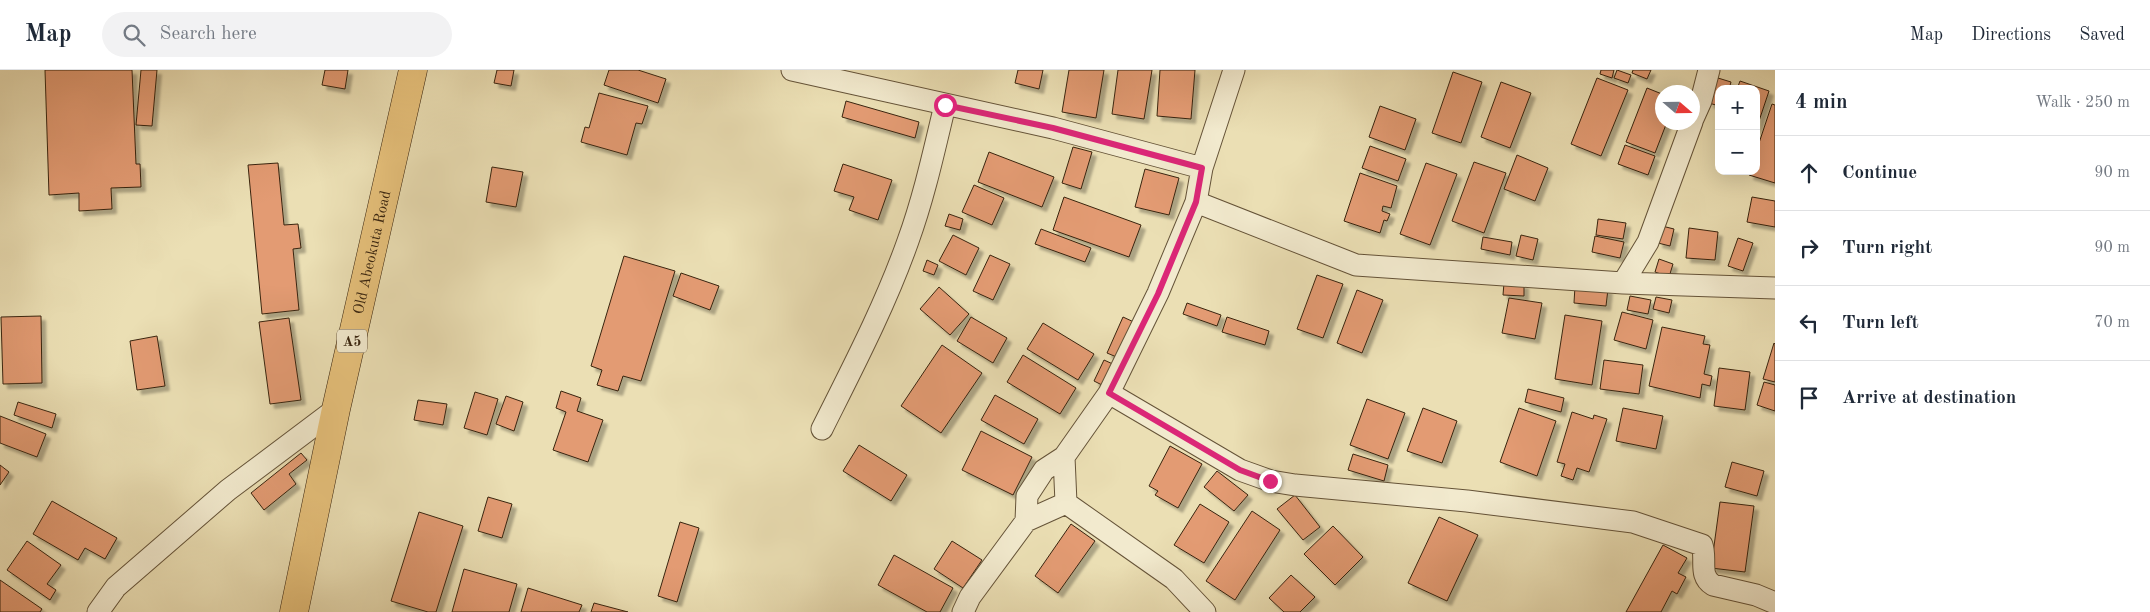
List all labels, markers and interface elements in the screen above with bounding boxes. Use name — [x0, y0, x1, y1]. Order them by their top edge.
search box — [102, 12, 452, 57]
icon: search — [120, 21, 148, 49]
text: Map — [25, 23, 72, 47]
text: Search here — [160, 25, 257, 44]
text: Map — [1910, 26, 1943, 44]
text: Directions — [1971, 26, 2051, 44]
text: Saved — [2079, 26, 2125, 44]
north arrow — [1655, 85, 1700, 130]
map controls — [1715, 85, 1760, 175]
button: + — [1715, 85, 1760, 130]
text: 4 min — [1795, 92, 1848, 113]
route start — [934, 94, 957, 117]
text: Walk · 250 m — [2035, 95, 2130, 111]
button: − — [1715, 130, 1760, 175]
icon: ahead — [1795, 159, 1823, 187]
text: Continue — [1842, 164, 1917, 183]
text: 90 m — [2094, 165, 2130, 181]
street label: Old Abeokuta Road — [352, 189, 394, 316]
icon: right — [1795, 234, 1823, 262]
text: Turn right — [1842, 239, 1932, 258]
text: 90 m — [2094, 240, 2130, 256]
icon: left — [1795, 309, 1823, 337]
text: Turn left — [1842, 314, 1919, 333]
text: 70 m — [2094, 315, 2130, 331]
road number: A5 — [337, 330, 367, 352]
icon: arrive — [1795, 384, 1823, 412]
text: Arrive at destination — [1842, 389, 2016, 408]
route end — [1259, 470, 1282, 493]

